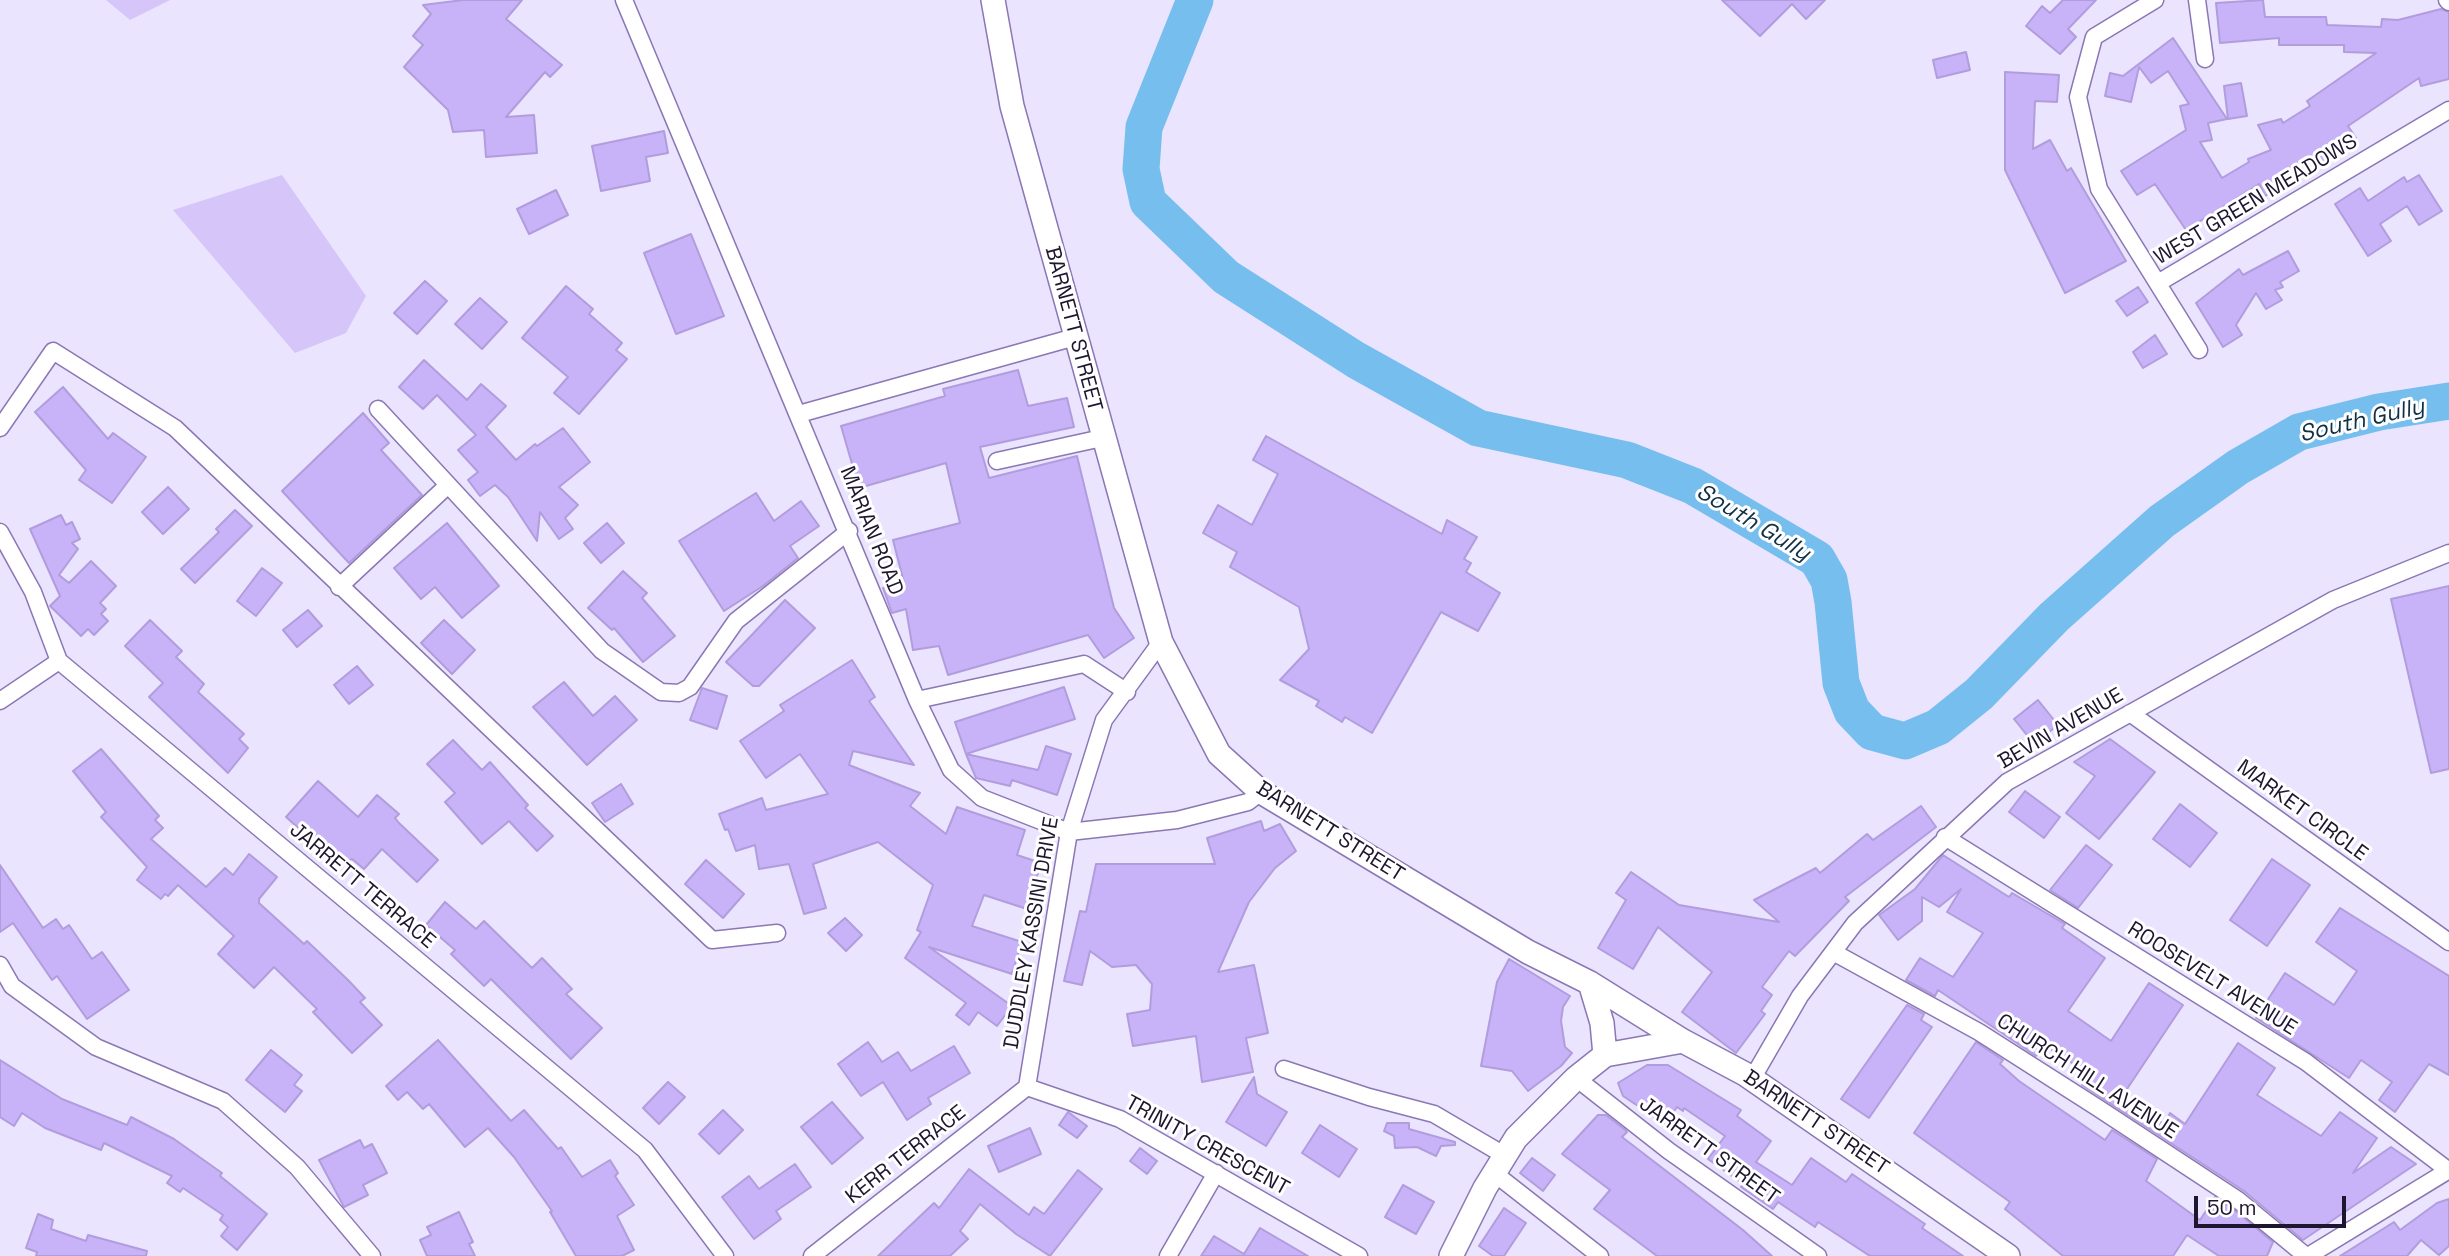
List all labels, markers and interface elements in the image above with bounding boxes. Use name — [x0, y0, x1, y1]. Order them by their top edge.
street label: WEST GREEN MEADOWS — [2150, 129, 2362, 271]
street label: BARNETT STREET — [1039, 244, 1107, 414]
water label: South Gully — [2297, 393, 2427, 449]
street label: MARIAN ROAD — [834, 463, 908, 599]
water label: South Gully — [1691, 478, 1815, 568]
street label: BEVIN AVENUE — [1994, 683, 2128, 775]
street label: MARKET CIRCLE — [2232, 755, 2372, 867]
street label: BARNETT STREET — [1251, 776, 1409, 888]
street label: DUDDLEY KASSINI DRIVE — [999, 815, 1065, 1051]
street label: JARRETT TERRACE — [284, 818, 440, 954]
street label: ROOSEVELT AVENUE — [2123, 917, 2301, 1041]
street label: CHURCH HILL AVENUE — [1992, 1009, 2182, 1145]
street label: BARNETT STREET — [1739, 1065, 1893, 1181]
street label: TRINITY CRESCENT — [1121, 1091, 1293, 1201]
street label: JARRETT STREET — [1634, 1092, 1784, 1210]
street label: KERR TERRACE — [841, 1100, 971, 1210]
scale bar — [2197, 1182, 2349, 1226]
text: 50 m — [2207, 1194, 2257, 1221]

